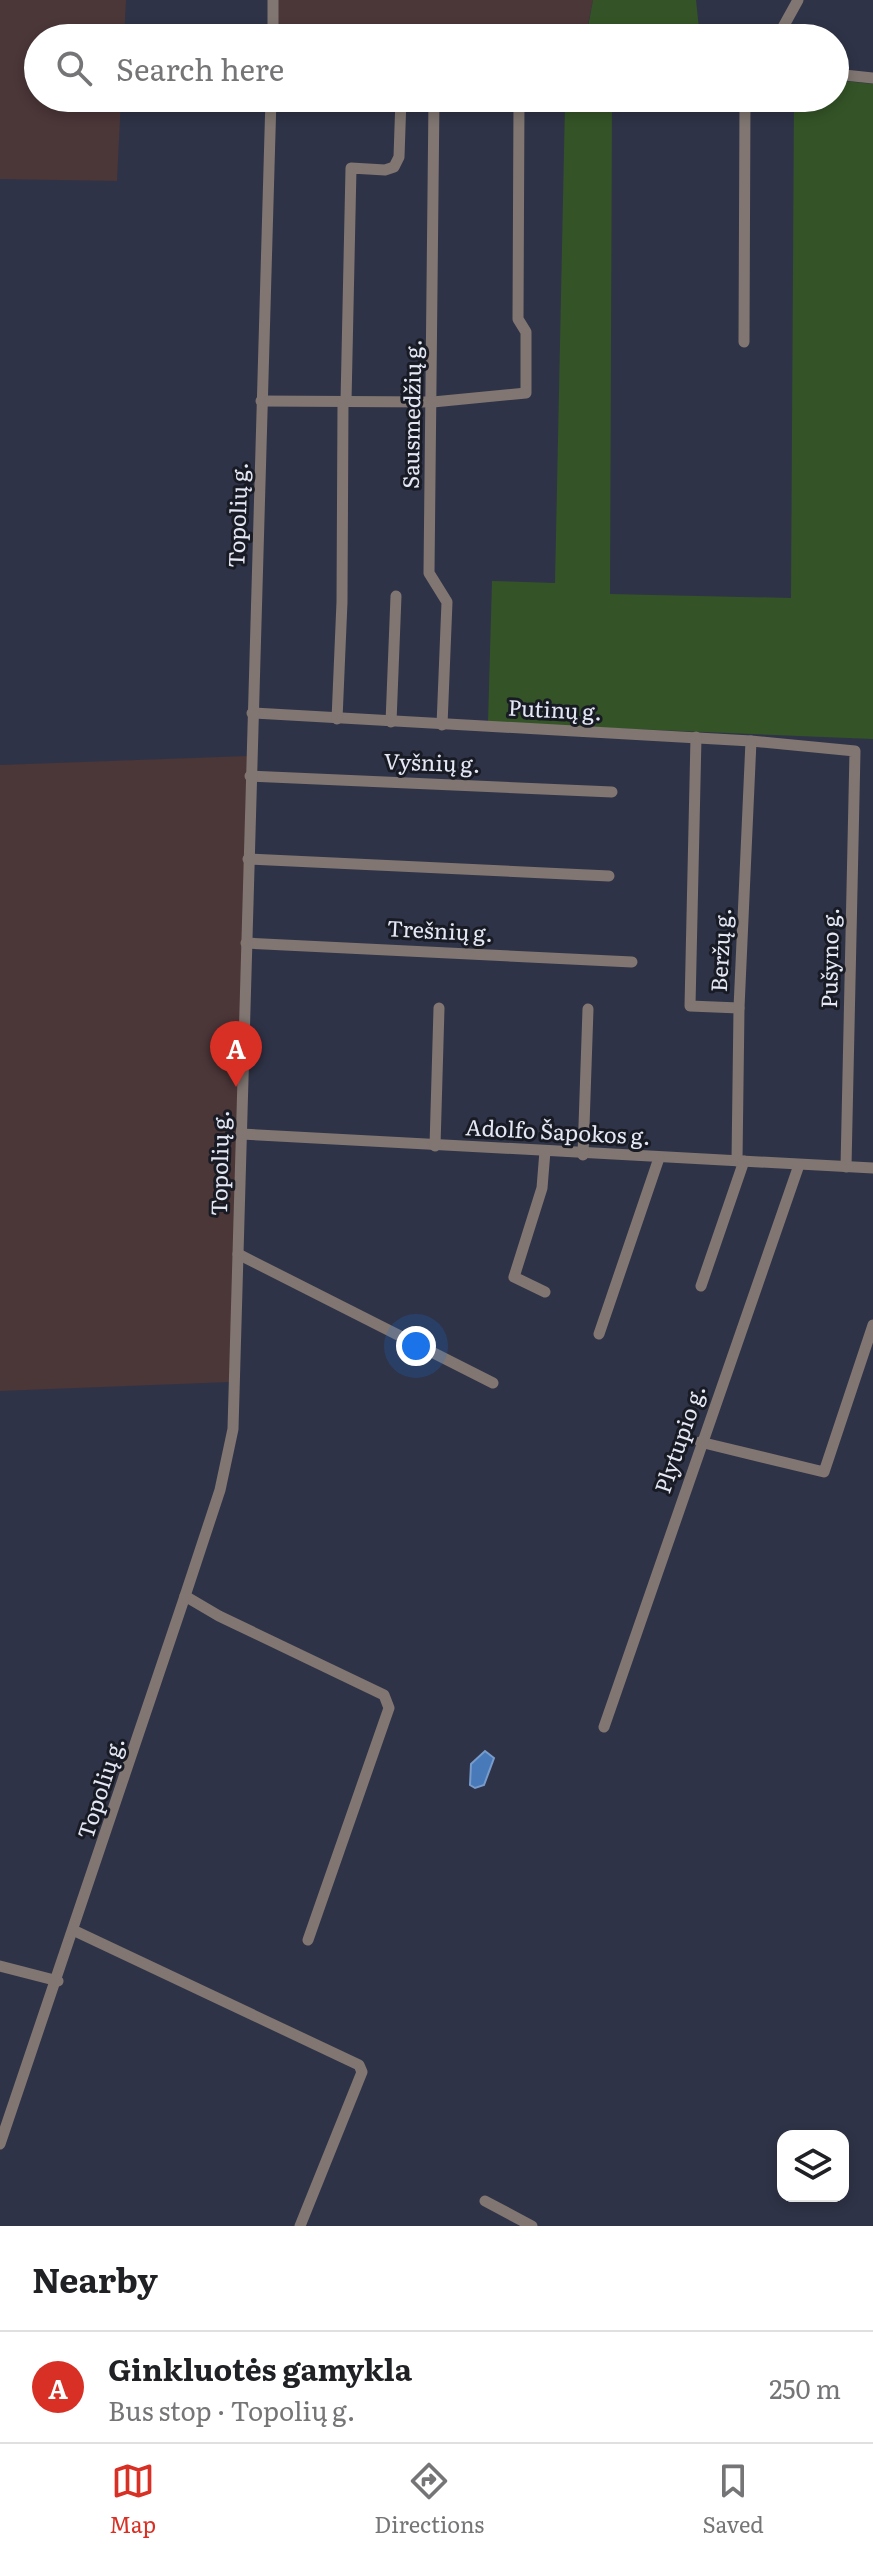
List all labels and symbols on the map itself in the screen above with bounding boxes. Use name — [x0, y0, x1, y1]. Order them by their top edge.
street label: Sausmedžių g. — [393, 339, 428, 489]
street label: Topolių g. — [218, 462, 255, 568]
street label: Putinų g. — [507, 690, 603, 727]
street label: Vyšnių g. — [383, 743, 481, 780]
street label: Beržų g. — [701, 907, 738, 993]
street label: Pušyno g. — [811, 907, 846, 1009]
street label: Trešnių g. — [386, 910, 494, 949]
pin: A — [210, 1021, 262, 1087]
street label: Adolfo Šapokos g. — [465, 1109, 651, 1152]
street label: Topolių g. — [201, 1110, 236, 1216]
your location — [396, 1326, 436, 1366]
street label: Plytupio g. — [645, 1380, 713, 1497]
street label: Topolių g. — [68, 1732, 132, 1843]

